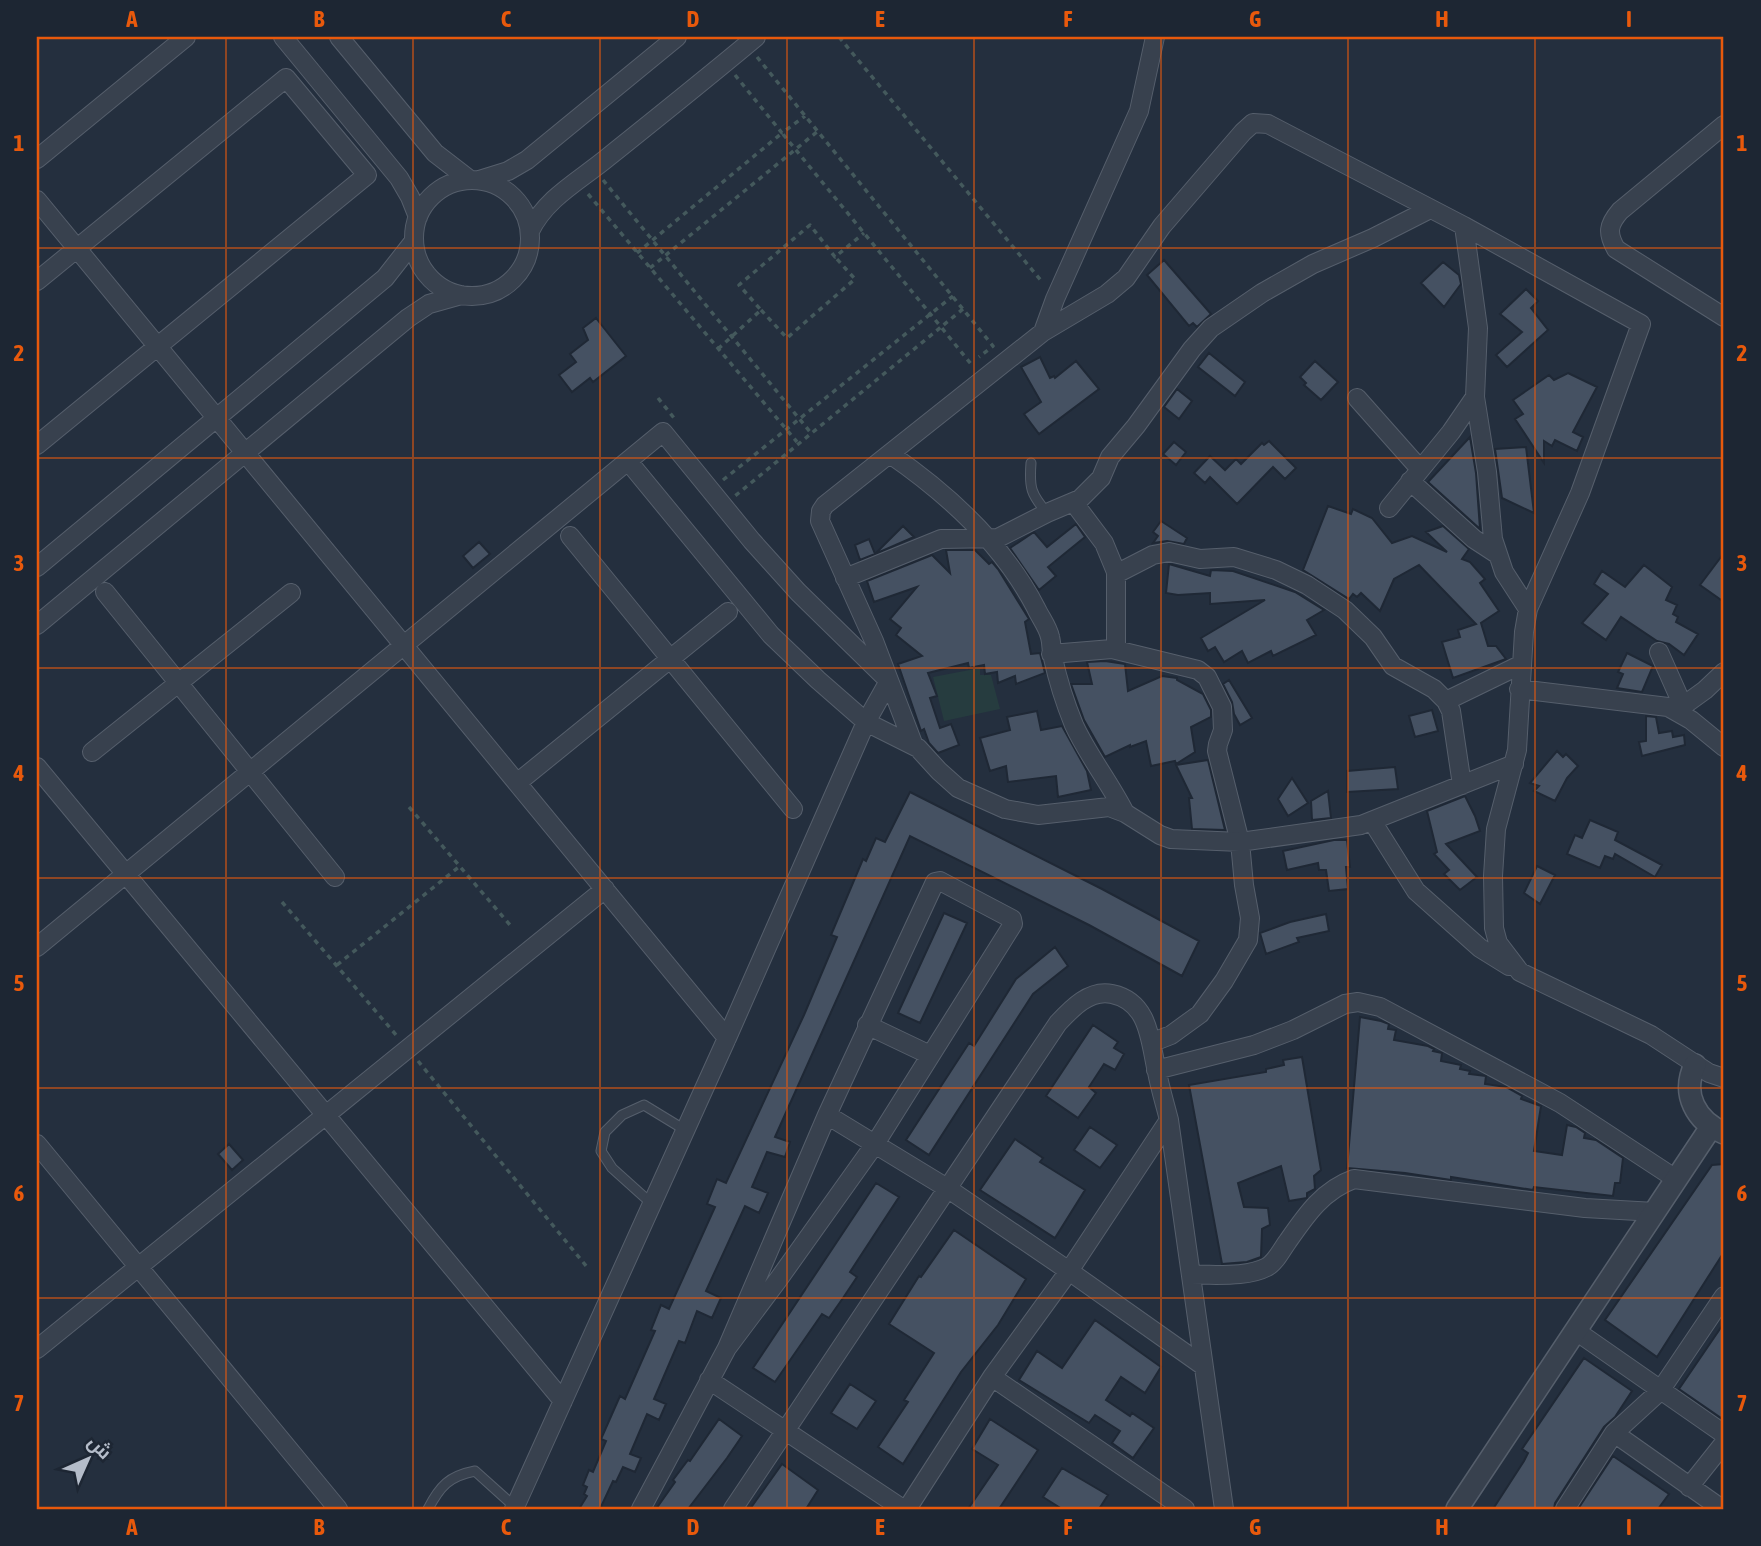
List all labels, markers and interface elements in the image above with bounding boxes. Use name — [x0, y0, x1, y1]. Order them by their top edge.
text: A — [125, 6, 138, 32]
text: B — [314, 6, 325, 32]
text: C — [501, 6, 512, 32]
text: D — [687, 6, 700, 32]
text: E — [875, 6, 885, 32]
text: F — [1063, 6, 1073, 32]
text: G — [1249, 6, 1261, 32]
text: H — [1435, 6, 1449, 32]
text: I — [1626, 6, 1632, 32]
text: 1 — [14, 130, 25, 156]
text: 1 — [1737, 130, 1748, 156]
text: 2 — [14, 340, 24, 366]
text: 2 — [1737, 340, 1747, 366]
text: 3 — [14, 550, 24, 576]
text: 3 — [1737, 550, 1747, 576]
text: 4 — [13, 760, 25, 786]
text: 4 — [1736, 760, 1748, 786]
text: 5 — [14, 970, 25, 996]
text: 5 — [1737, 970, 1748, 996]
text: 6 — [14, 1180, 25, 1206]
text: 6 — [1737, 1180, 1748, 1206]
text: 7 — [14, 1390, 24, 1416]
text: 7 — [1737, 1390, 1747, 1416]
north arrow — [52, 1424, 122, 1494]
text: ش — [83, 1431, 116, 1464]
text: A — [125, 1514, 138, 1540]
text: B — [314, 1514, 325, 1540]
text: C — [501, 1514, 512, 1540]
text: D — [687, 1514, 700, 1540]
text: E — [875, 1514, 885, 1540]
text: F — [1063, 1514, 1073, 1540]
text: G — [1249, 1514, 1261, 1540]
text: H — [1435, 1514, 1449, 1540]
text: I — [1626, 1514, 1632, 1540]

